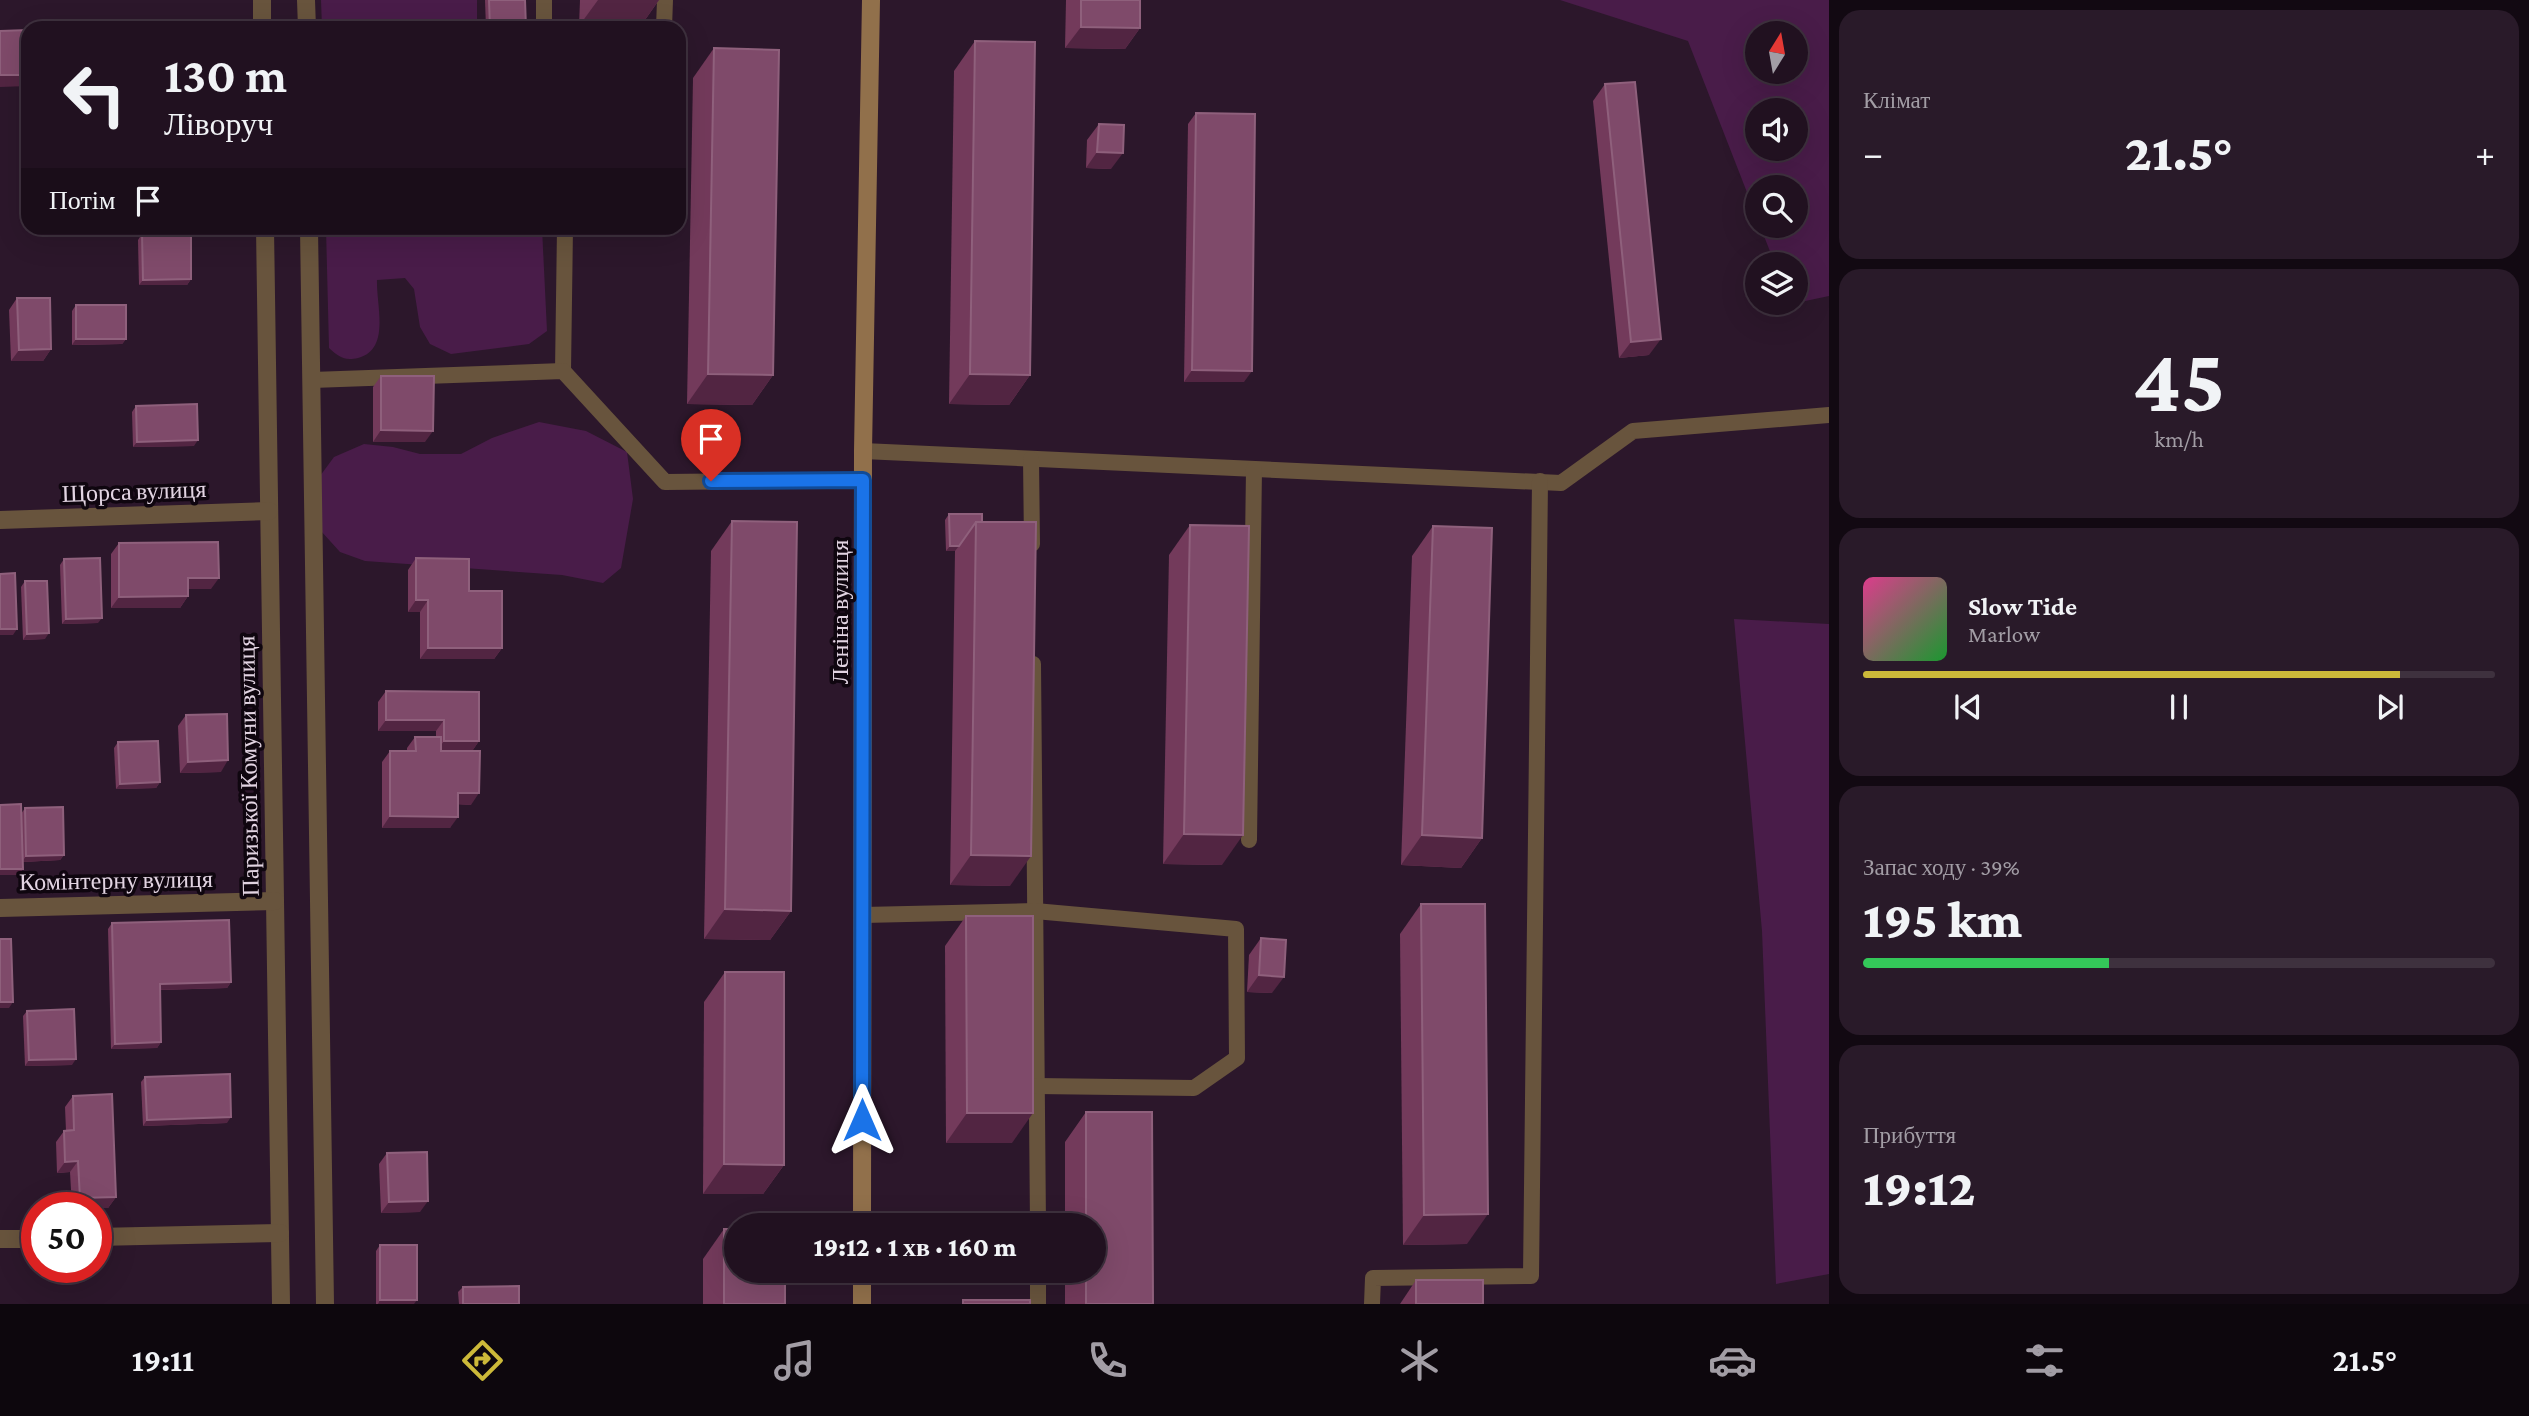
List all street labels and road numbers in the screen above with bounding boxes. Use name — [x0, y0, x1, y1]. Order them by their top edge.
street label: Щорса вулиця — [61, 475, 207, 507]
street label: Леніна вулиця — [826, 540, 853, 684]
street label: Паризької Комуни вулиця — [232, 635, 264, 897]
street label: Комінтерну вулиця — [19, 865, 213, 895]

